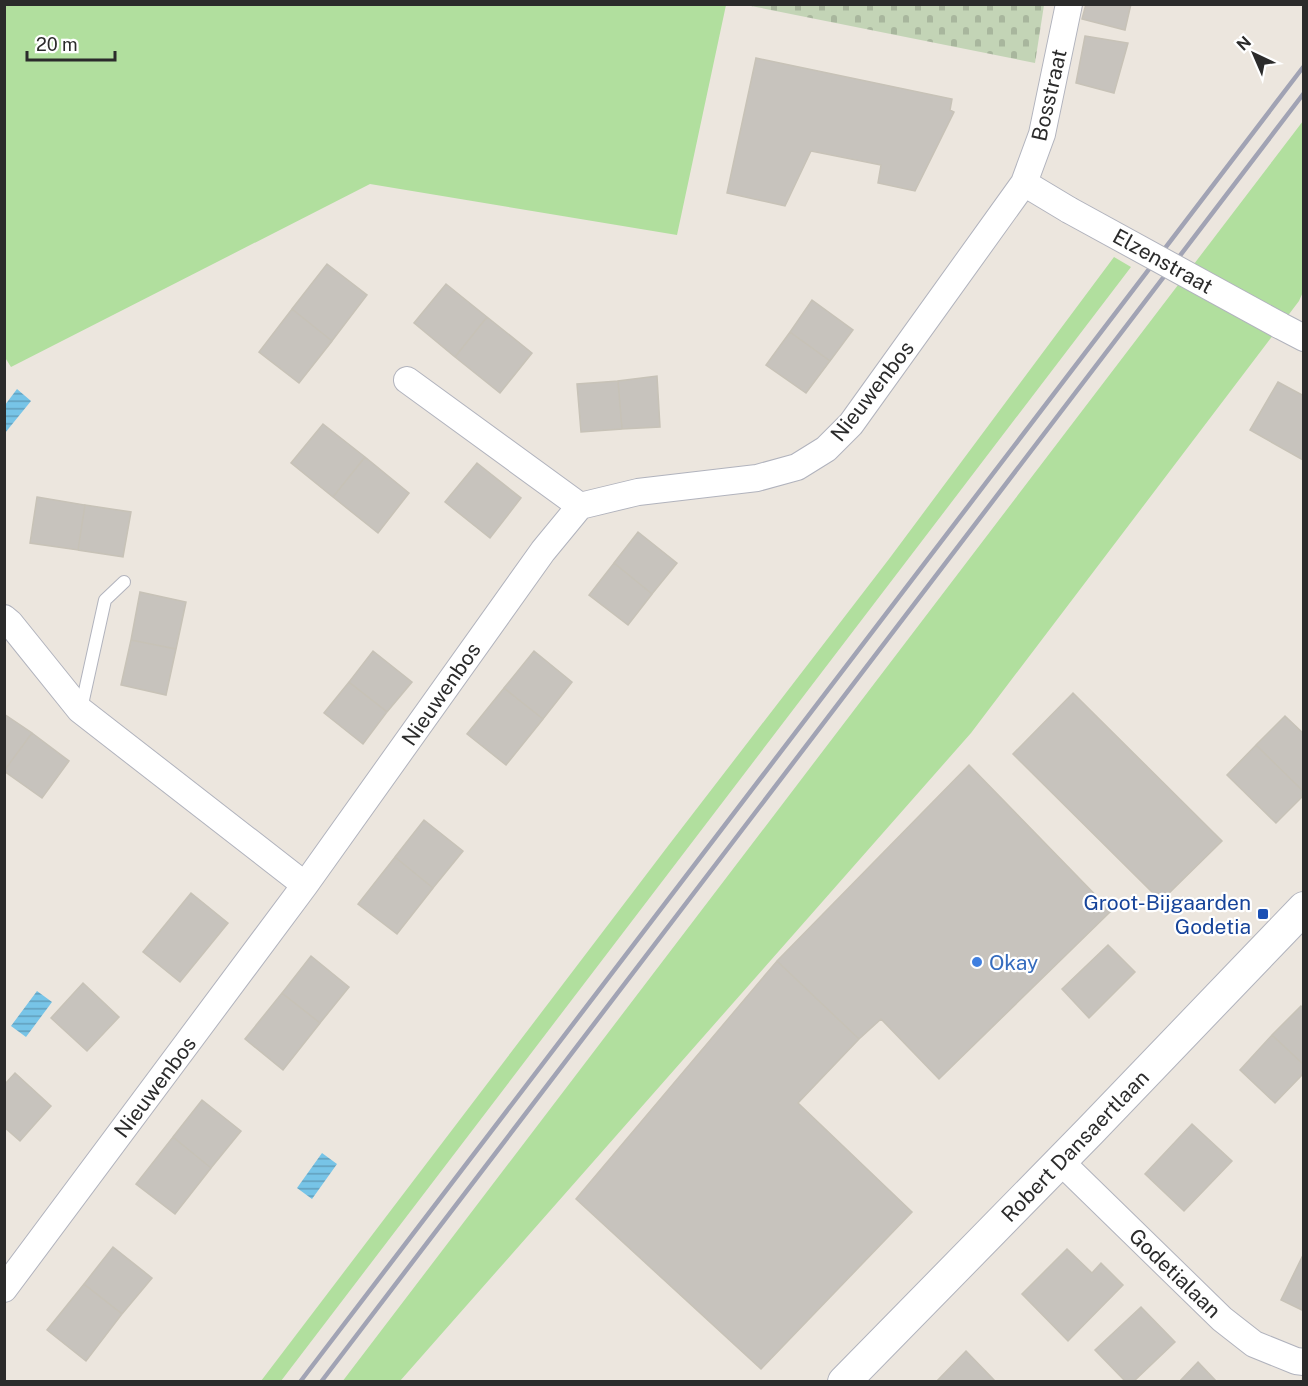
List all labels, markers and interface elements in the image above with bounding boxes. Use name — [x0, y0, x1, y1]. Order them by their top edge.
scale bar — [27, 24, 116, 62]
north arrow — [1224, 24, 1284, 84]
text: N — [1233, 32, 1255, 55]
text: 20 m — [36, 34, 78, 55]
street label: Bosstraat — [1026, 46, 1072, 144]
street label: Elzenstraat — [1109, 223, 1217, 299]
street label: Nieuwenbos — [825, 336, 919, 446]
street label: Nieuwenbos — [396, 638, 486, 750]
place label: Groot-Bijgaarden Godetia — [1083, 890, 1251, 939]
marker: Groot-Bijgaarden Godetia — [1256, 907, 1270, 921]
place label: Okay — [989, 950, 1038, 975]
marker: Okay — [970, 955, 984, 969]
street label: Nieuwenbos — [109, 1031, 201, 1143]
street label: Robert Dansaertlaan — [996, 1065, 1154, 1227]
street label: Godetialaan — [1124, 1223, 1226, 1323]

